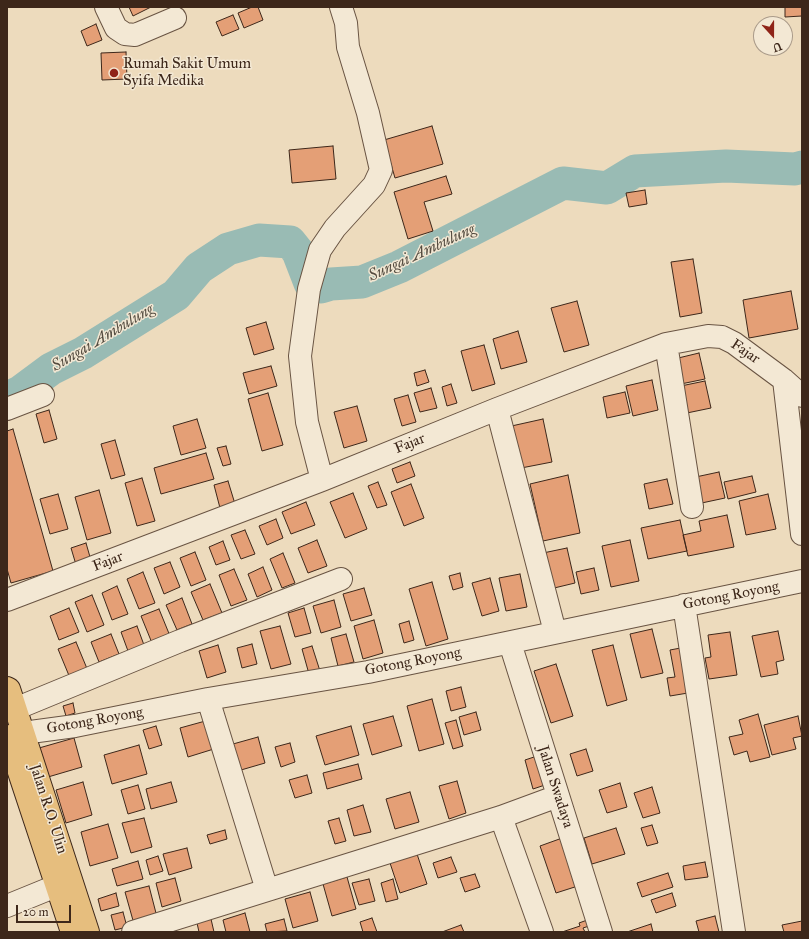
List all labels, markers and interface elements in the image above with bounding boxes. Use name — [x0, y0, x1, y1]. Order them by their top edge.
north arrow — [753, 16, 793, 56]
text: U — [771, 39, 784, 54]
place label: Rumah Sakit Umum Syifa Medika — [123, 55, 251, 90]
marker: Rumah Sakit Umum Syifa Medika — [108, 67, 120, 79]
water label: Sungai Ambulung — [365, 220, 479, 286]
water label: Sungai Ambulung — [48, 300, 158, 376]
street label: Fajar — [727, 336, 763, 368]
street label: Fajar — [392, 430, 428, 458]
street label: Fajar — [90, 548, 126, 576]
street label: Gotong Royong — [681, 578, 781, 614]
street label: Gotong Royong — [363, 644, 463, 680]
street label: Gotong Royong — [45, 704, 145, 738]
street label: Jalan Swadaya — [533, 744, 577, 830]
street label: Jalan R.O. Ulin — [25, 762, 71, 856]
scale bar — [18, 897, 73, 923]
text: 20 m — [23, 905, 49, 919]

